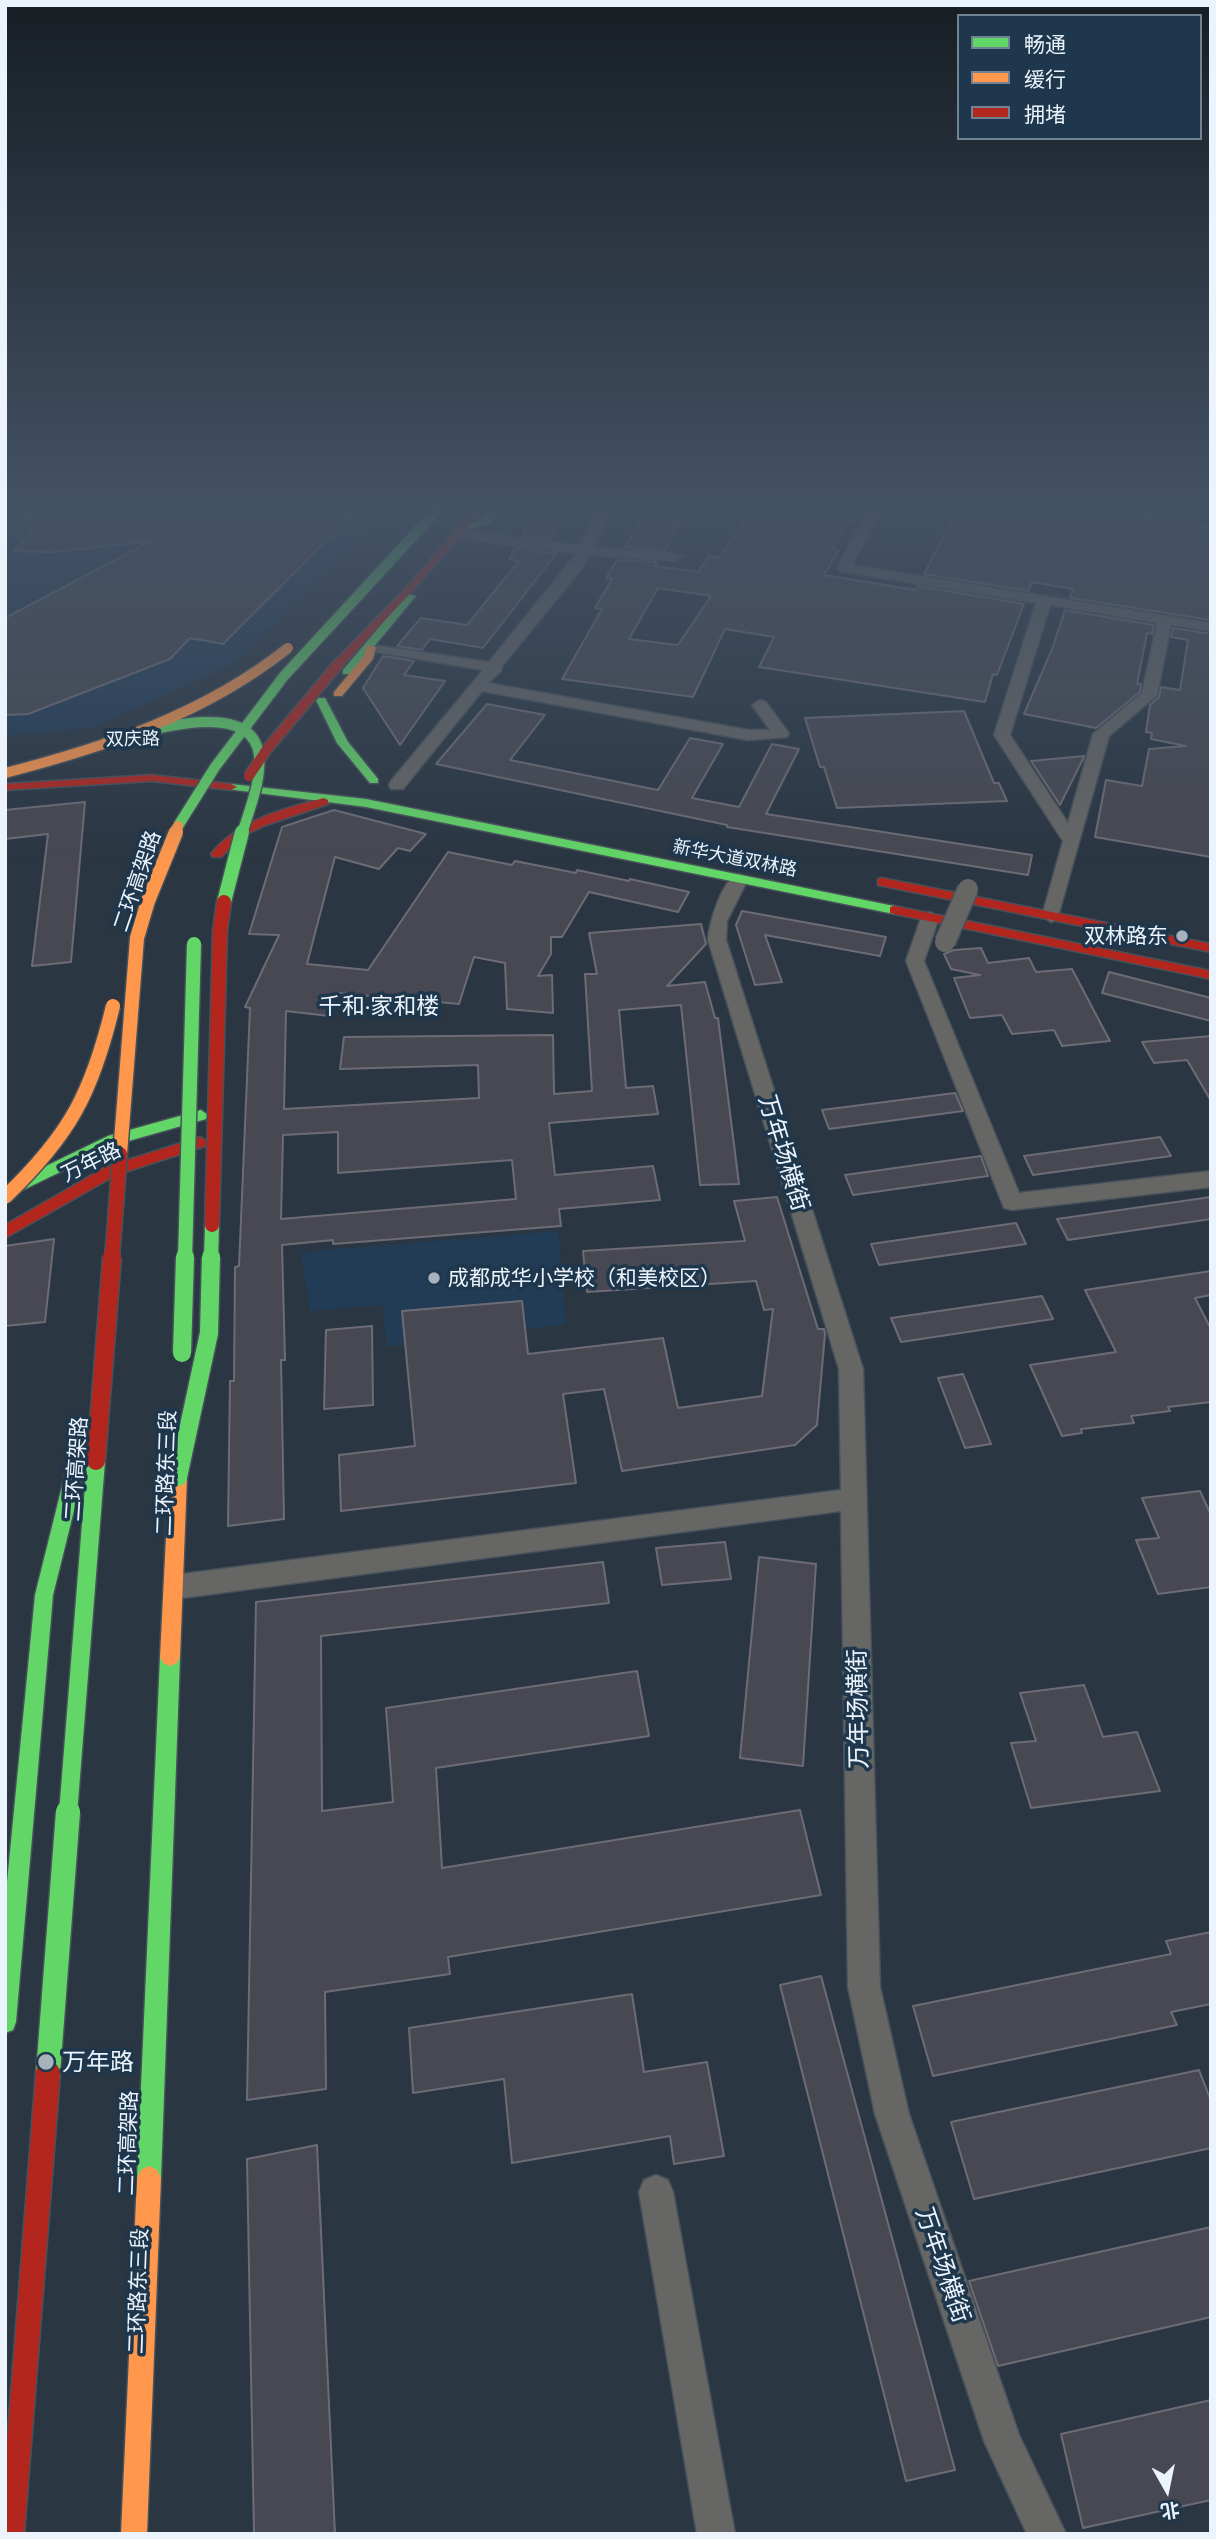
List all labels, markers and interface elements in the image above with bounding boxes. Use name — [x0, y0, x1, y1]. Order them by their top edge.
legend — [957, 14, 1202, 140]
text: 畅通 — [1024, 32, 1066, 56]
text: 缓行 — [1024, 67, 1066, 91]
text: 拥堵 — [1024, 102, 1066, 126]
street label: 双庆路 — [106, 728, 160, 750]
street label: 二环高架路 — [108, 827, 166, 935]
street label: 新华大道双林路 — [671, 835, 799, 881]
place label: 双林路东 — [1084, 923, 1168, 949]
marker: 双林路东 — [1174, 928, 1190, 944]
district label: 千和·家和楼 — [319, 992, 439, 1020]
street label: 万年场横街 — [753, 1091, 815, 1215]
street label: 万年路 — [57, 1137, 125, 1187]
place label: 成都成华小学校（和美校区） — [448, 1265, 721, 1291]
marker: 成都成华小学校（和美校区） — [426, 1270, 442, 1286]
street label: 二环路东三段 — [151, 1410, 181, 1536]
street label: 二环高架路 — [60, 1416, 92, 1522]
street label: 万年场横街 — [843, 1649, 873, 1769]
place label: 万年路 — [62, 2048, 134, 2076]
marker: 万年路 — [36, 2052, 56, 2072]
street label: 二环高架路 — [114, 2090, 142, 2196]
street label: 万年场横街 — [910, 2204, 976, 2326]
street label: 二环路东三段 — [123, 2228, 153, 2354]
north arrow — [1132, 2455, 1202, 2525]
text: 北 — [1159, 2498, 1181, 2523]

